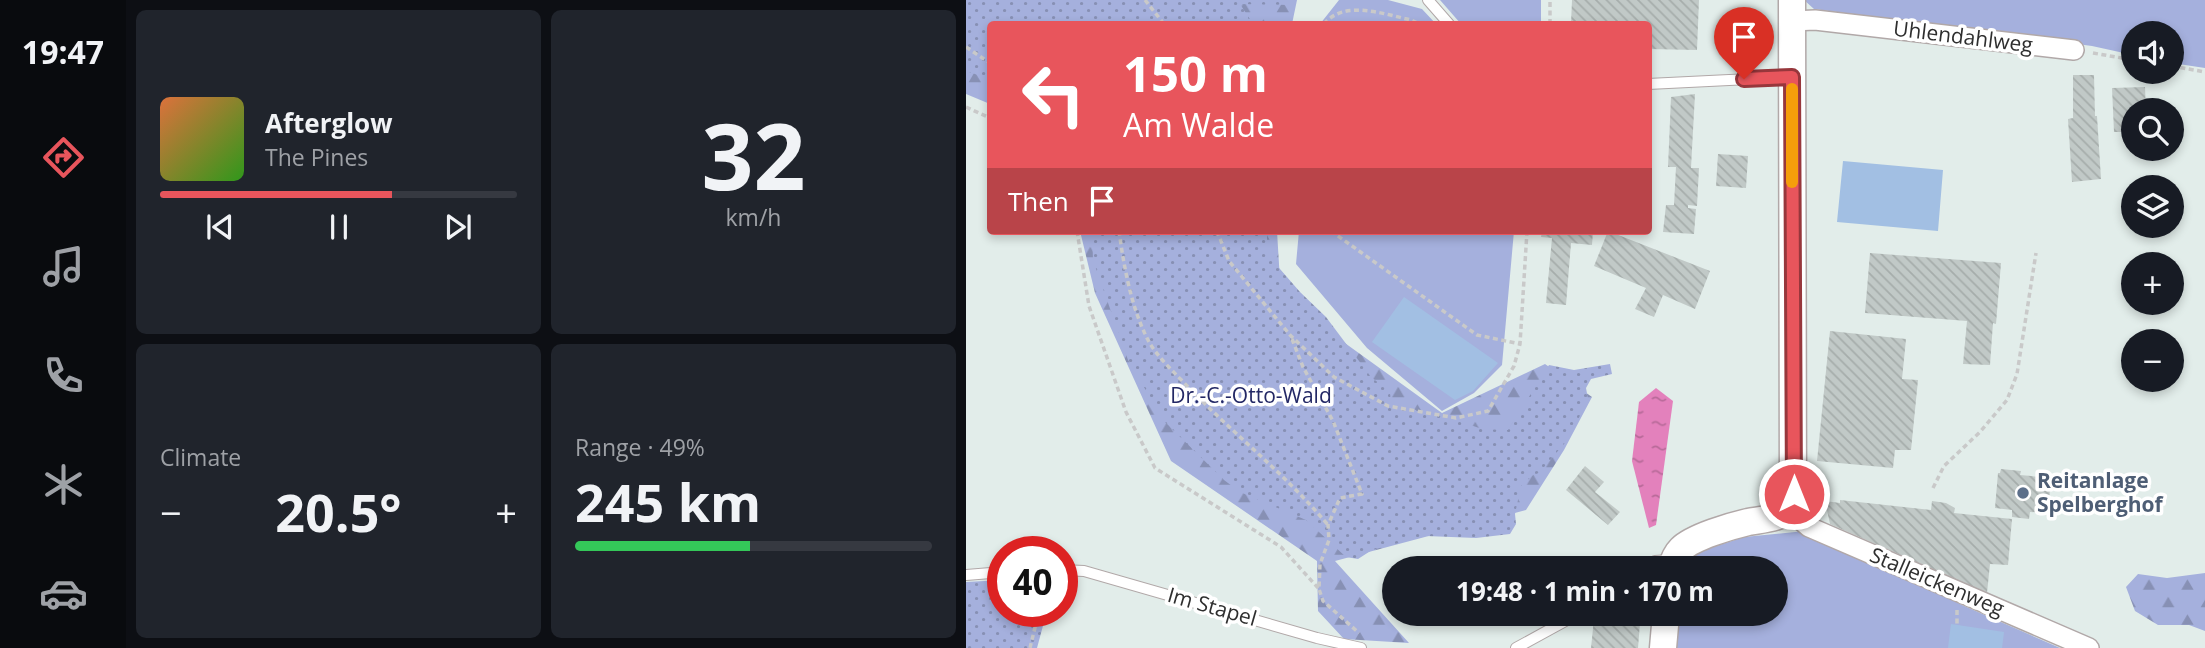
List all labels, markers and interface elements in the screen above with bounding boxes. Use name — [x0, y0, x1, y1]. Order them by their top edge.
pin — [1714, 7, 1774, 79]
street label: Uhlendahlweg — [1892, 14, 2034, 58]
icon: arrive — [1725, 18, 1763, 56]
map controls — [2121, 21, 2184, 392]
button: sound — [2121, 21, 2184, 84]
text: 19:47 — [22, 30, 104, 73]
text: 150 m — [1123, 40, 1268, 106]
icon: left — [1008, 49, 1099, 140]
text: 32 — [701, 93, 806, 217]
button: search — [2121, 98, 2184, 161]
text: Am Walde — [1123, 103, 1274, 146]
text: Afterglow — [265, 105, 392, 141]
icon: directions — [39, 133, 88, 182]
text: The Pines — [265, 141, 368, 173]
button: layers — [2121, 175, 2184, 238]
icon: arrive — [1083, 182, 1121, 220]
text: Then — [1008, 183, 1069, 219]
text: km/h — [726, 201, 781, 233]
icon: previous — [201, 208, 239, 246]
icon: pause — [320, 208, 358, 246]
icon: next — [439, 208, 477, 246]
icon: music — [39, 242, 88, 291]
button: + — [2121, 252, 2184, 315]
button: − — [2121, 329, 2184, 392]
icon: phone — [39, 351, 88, 400]
park label: Dr.-C.-Otto-Wald — [1170, 381, 1332, 409]
text: Range · 49% — [575, 431, 705, 463]
text: Climate — [160, 441, 241, 473]
position arrow — [1757, 457, 1831, 531]
icon: climate — [39, 460, 88, 509]
text: 245 km — [575, 466, 761, 537]
place label: Reitanlage Spelberghof — [2037, 466, 2165, 518]
text: 20.5° — [275, 476, 402, 547]
marker: Reitanlage Spelberghof — [2015, 485, 2031, 501]
text: − — [160, 486, 182, 538]
text: + — [495, 486, 517, 538]
speed limit sign: 40 — [987, 536, 1078, 627]
street label: Stalleickenweg — [1866, 540, 2009, 622]
icon: car — [39, 569, 88, 618]
text: 19:48 · 1 min · 170 m — [1456, 573, 1714, 609]
street label: Im Stapel — [1164, 580, 1260, 632]

